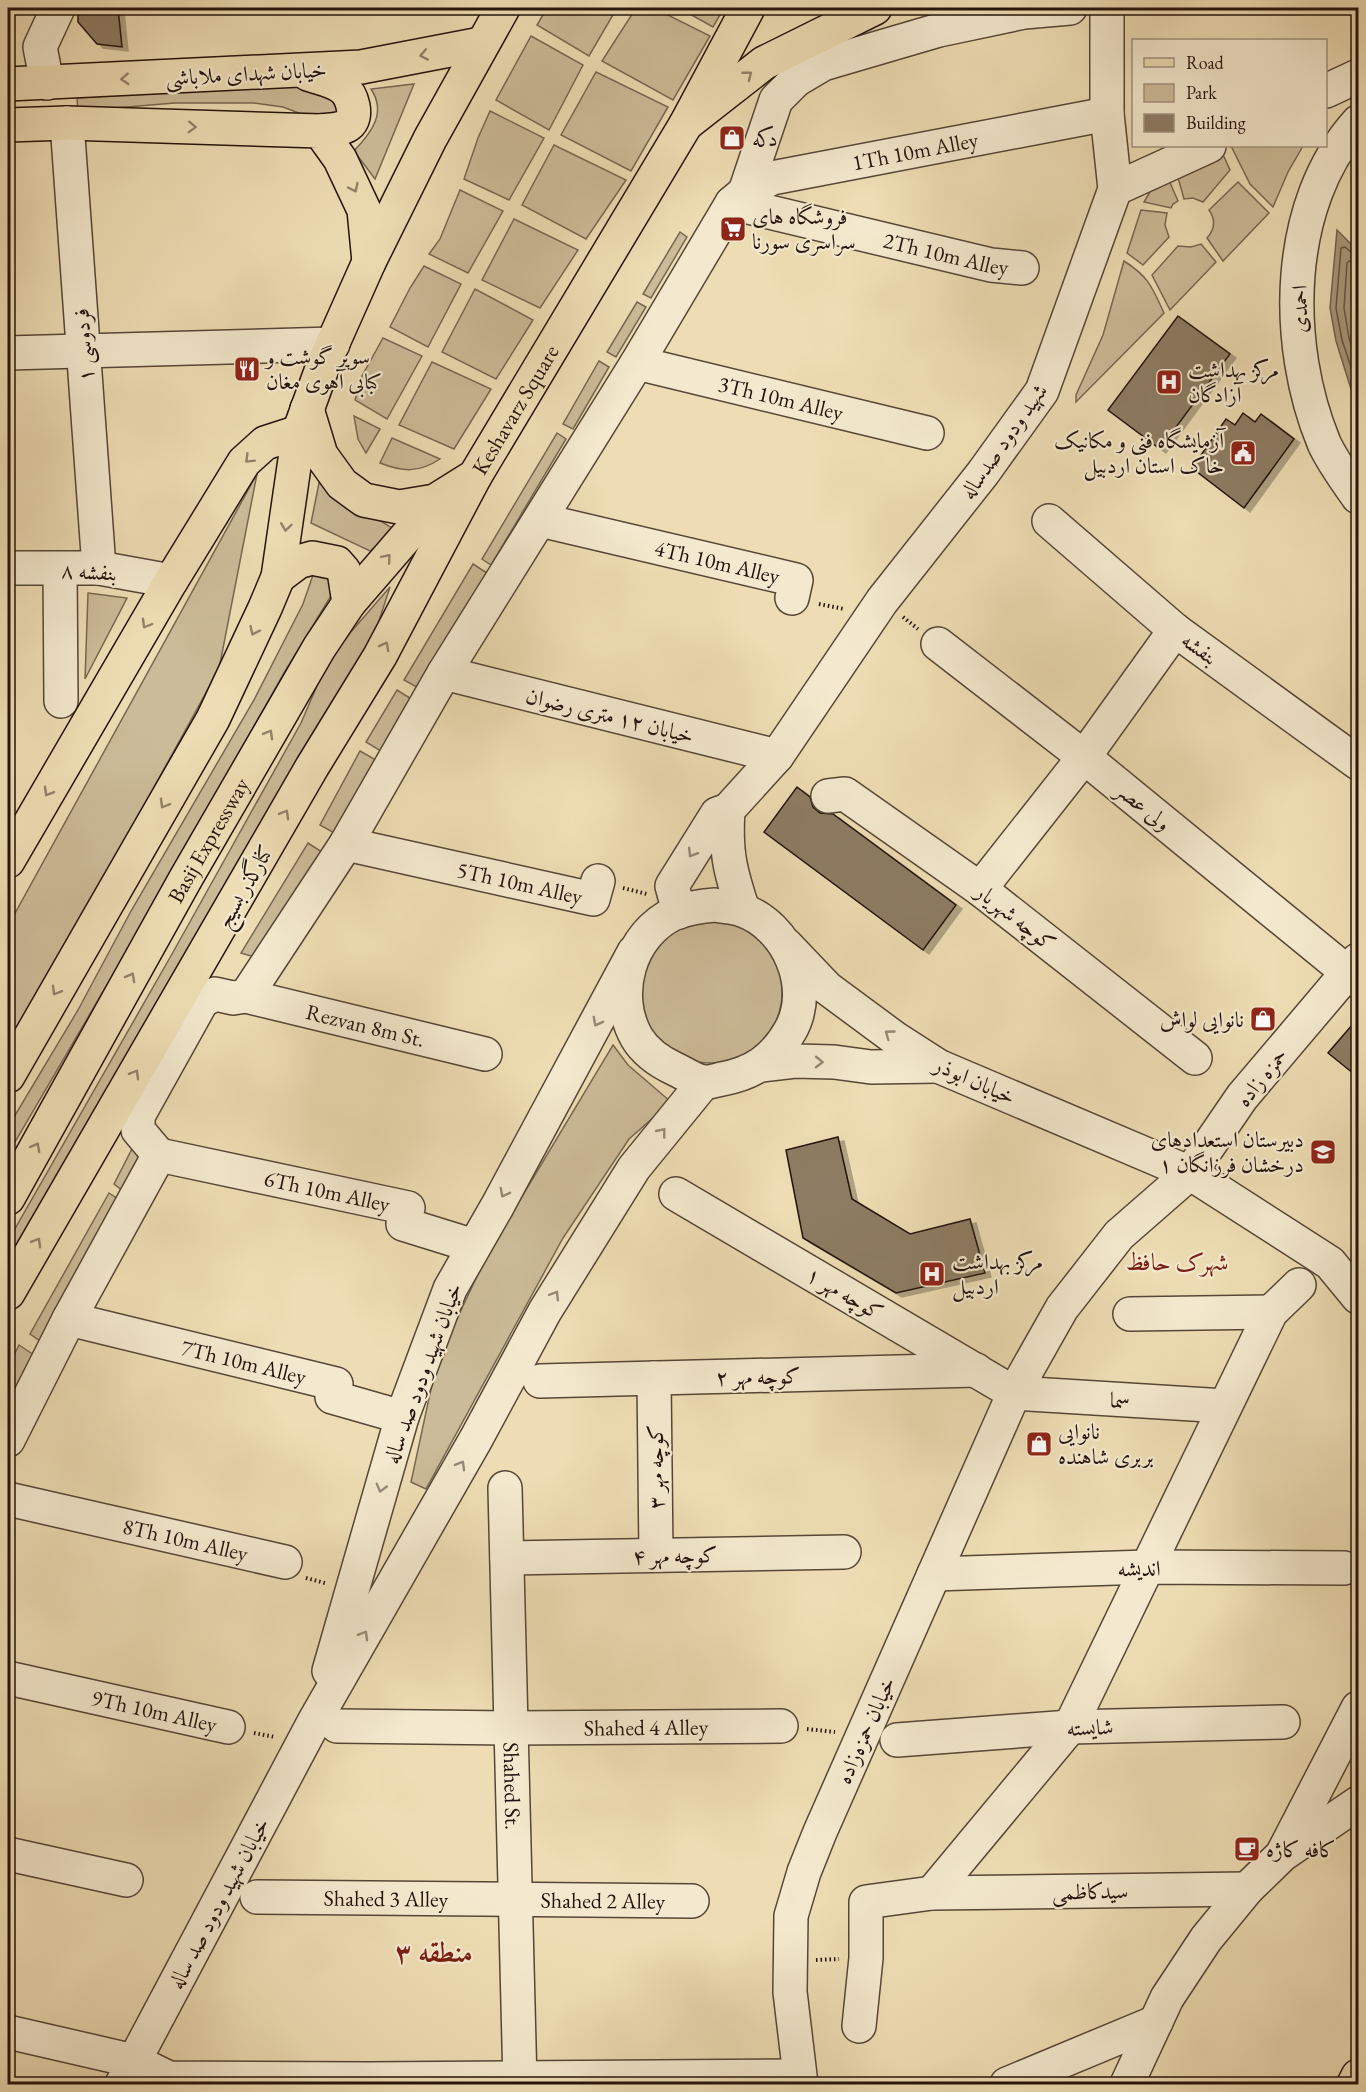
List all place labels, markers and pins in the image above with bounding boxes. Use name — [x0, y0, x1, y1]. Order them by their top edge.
shop icon: دکه — [717, 123, 747, 153]
place label: دکه — [752, 124, 778, 153]
place label: فروشگاه های سراسری سورنا — [752, 202, 856, 256]
supermarket icon: فروشگاه های سراسری سورنا — [718, 214, 748, 244]
place label: سوپر گوشت و کبابی آهوی مغان — [264, 342, 382, 398]
restaurant icon: سوپر گوشت و کبابی آهوی مغان — [232, 354, 262, 384]
place label: مرکز بهداشت آزادگان — [1188, 355, 1279, 409]
hospital icon: مرکز بهداشت آزادگان — [1154, 367, 1184, 397]
place label: آزمایشگاه فنی و مکانیک خاک استان اردبیل — [1054, 426, 1226, 481]
public building icon: آزمایشگاه فنی و مکانیک خاک استان اردبیل — [1228, 438, 1258, 468]
shop icon: نانوایی لواش — [1248, 1004, 1278, 1034]
place label: نانوایی لواش — [1160, 1005, 1244, 1035]
place label: دبیرستان استعدادهای درخشان فرزانگان ۱ — [1150, 1125, 1304, 1179]
school or university icon: دبیرستان استعدادهای درخشان فرزانگان ۱ — [1308, 1137, 1338, 1167]
place label: مرکز بهداشت اردبیل — [952, 1247, 1043, 1302]
hospital icon: مرکز بهداشت اردبیل — [917, 1259, 947, 1289]
place label: نانوایی بربری شاهنده — [1058, 1417, 1153, 1471]
shop icon: نانوایی بربری شاهنده — [1024, 1429, 1054, 1459]
cafe icon: کافه کاژه — [1232, 1834, 1262, 1864]
place label: کافه کاژه — [1266, 1835, 1336, 1864]

